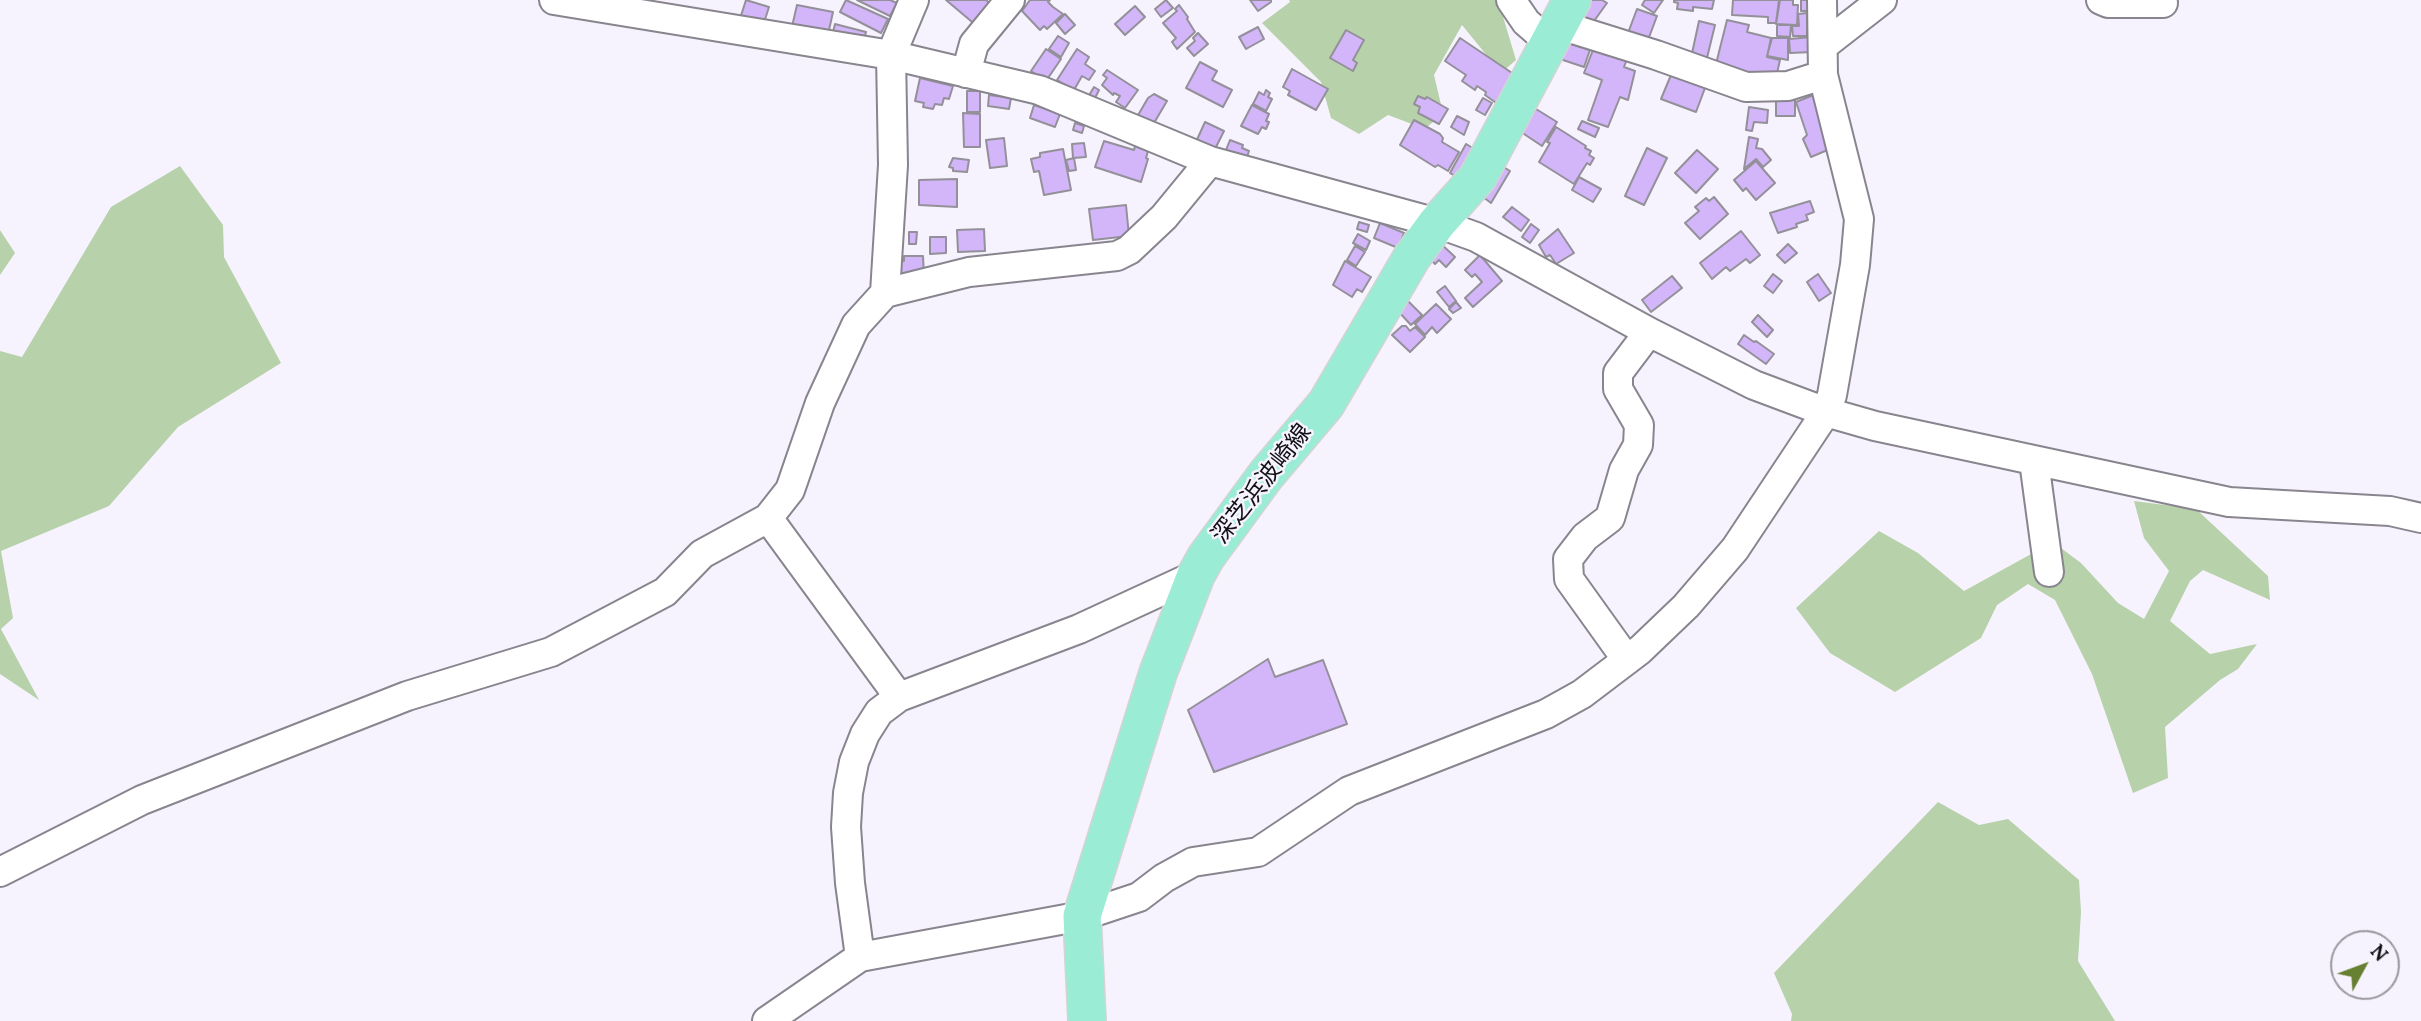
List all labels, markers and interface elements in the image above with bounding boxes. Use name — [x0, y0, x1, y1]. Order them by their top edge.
street label: 深芝浜波崎線 — [1206, 418, 1318, 550]
north arrow — [2330, 930, 2400, 1000]
text: N — [2365, 939, 2393, 966]

